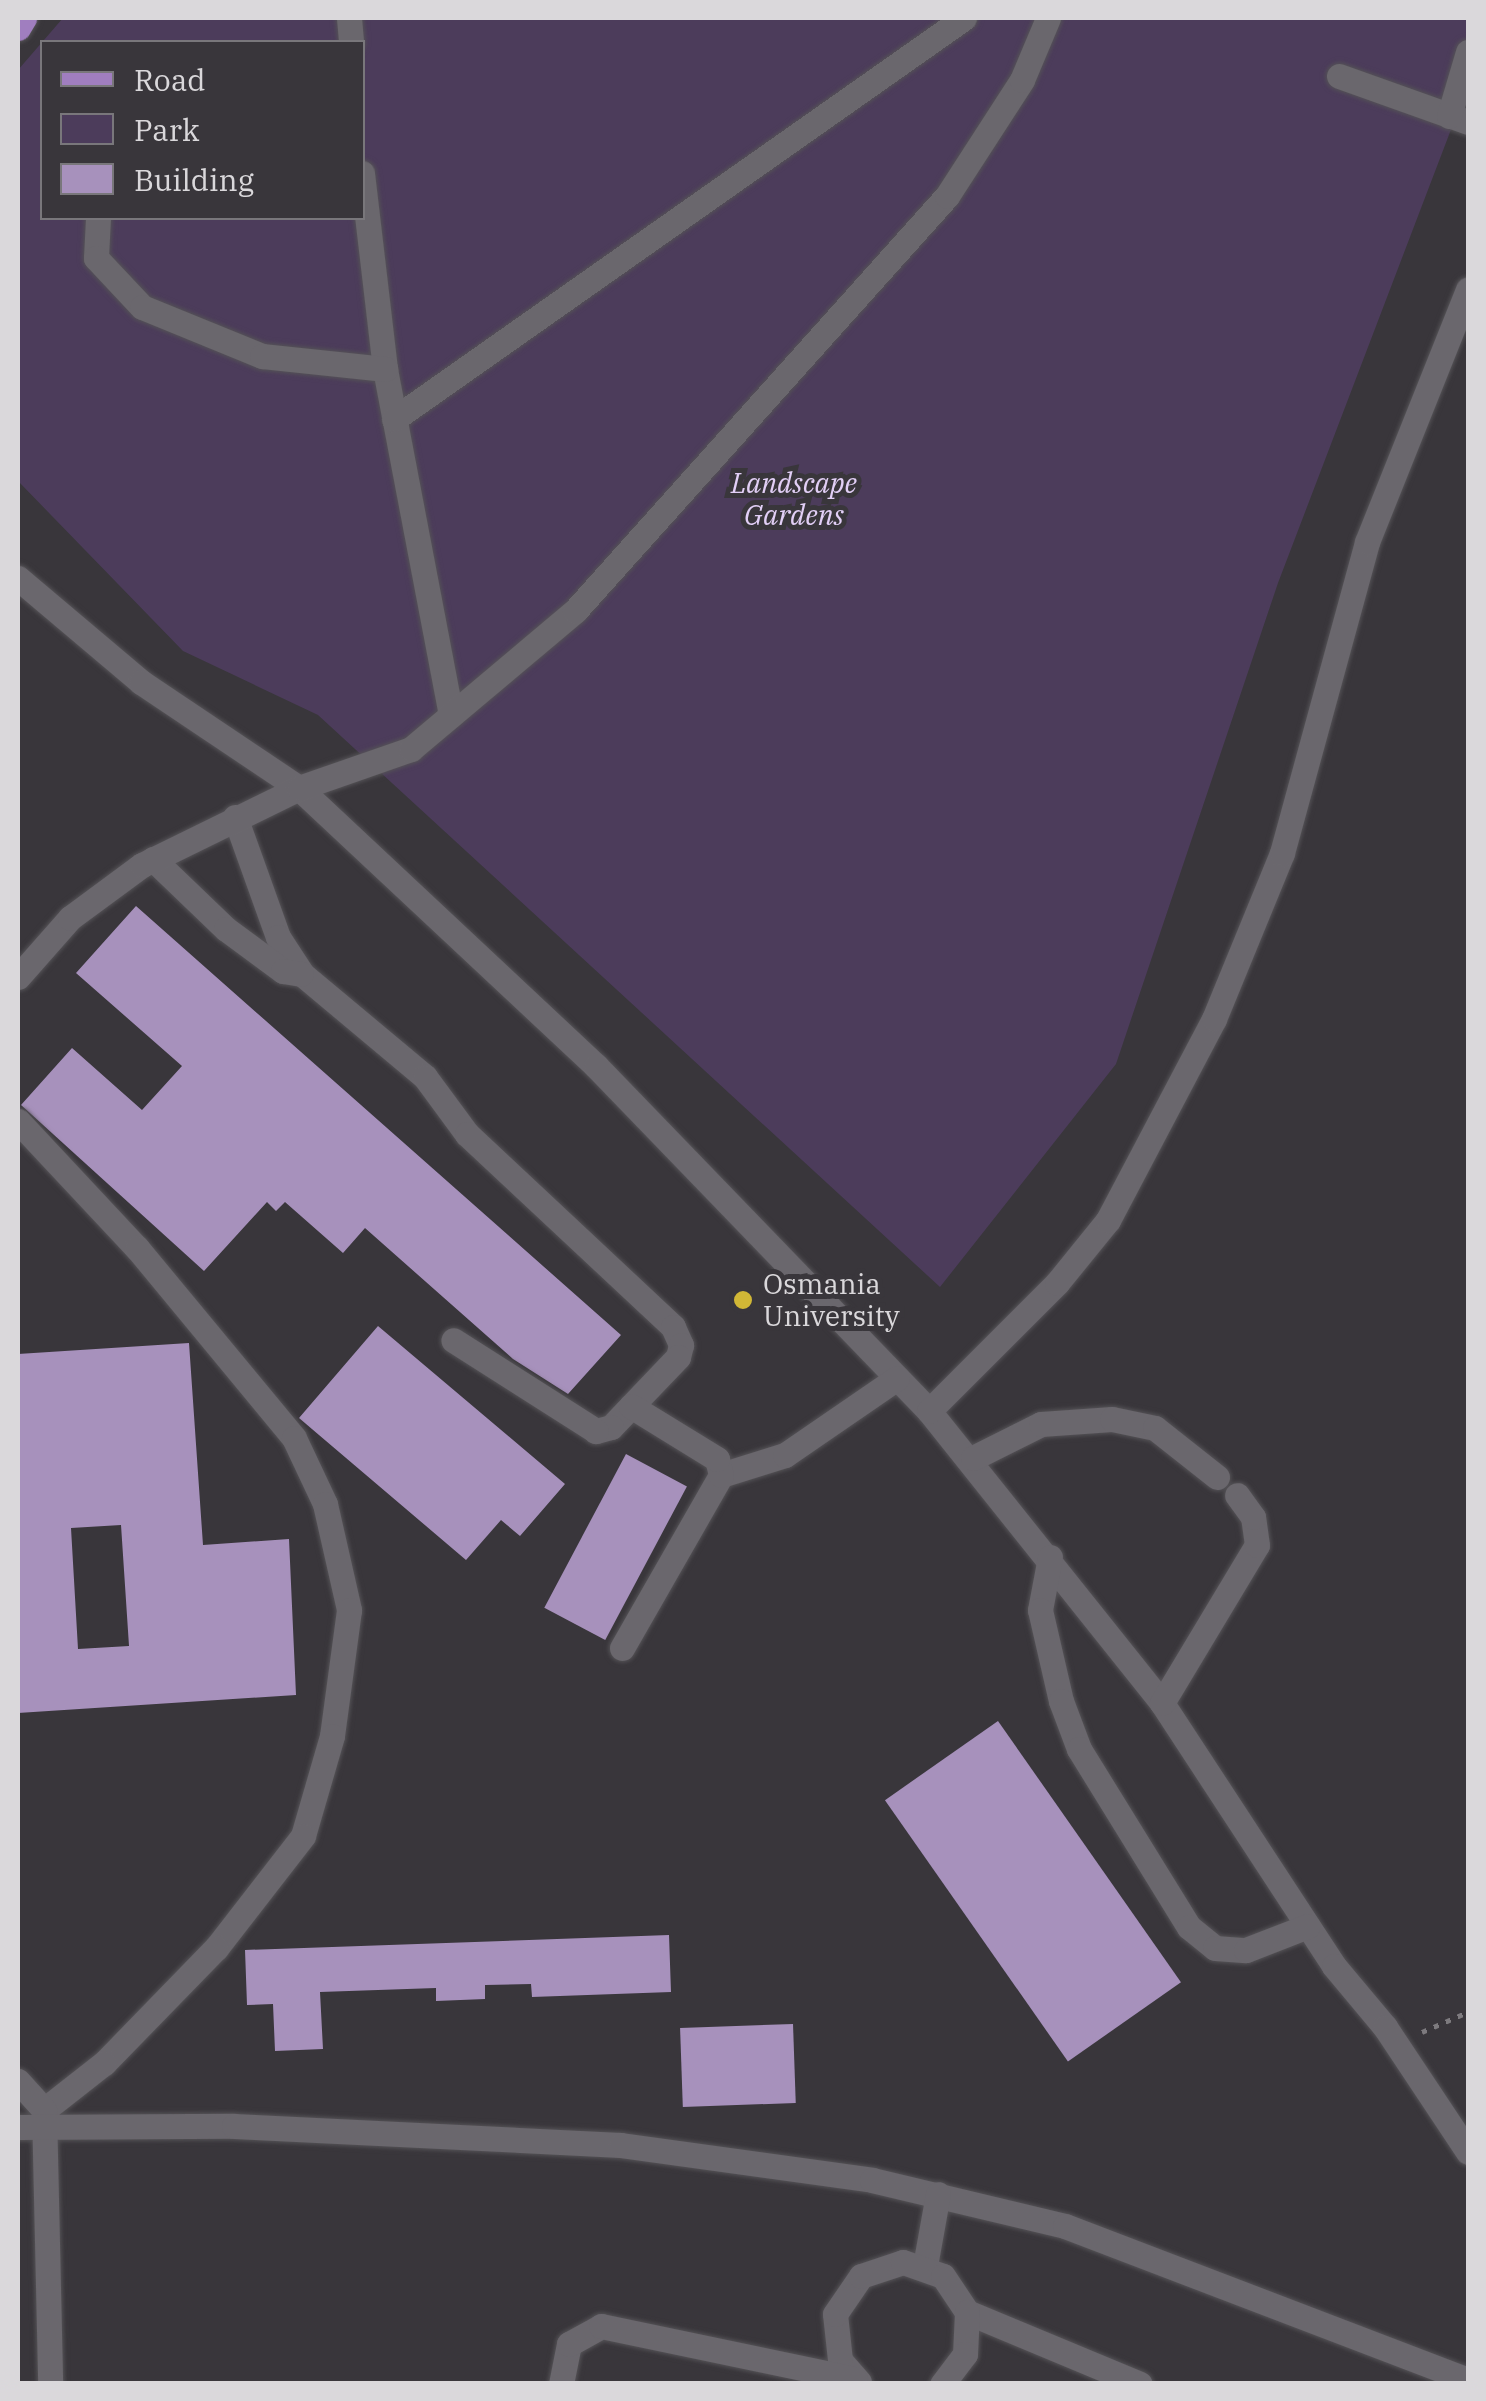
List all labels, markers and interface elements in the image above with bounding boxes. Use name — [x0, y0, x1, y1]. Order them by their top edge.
legend — [40, 40, 365, 220]
text: Road — [134, 60, 206, 99]
text: Park — [134, 110, 200, 149]
text: Building — [134, 160, 254, 199]
park label: Landscape Gardens — [731, 466, 857, 532]
place label: Osmania University — [763, 1267, 900, 1333]
marker: Osmania University — [732, 1289, 754, 1311]

